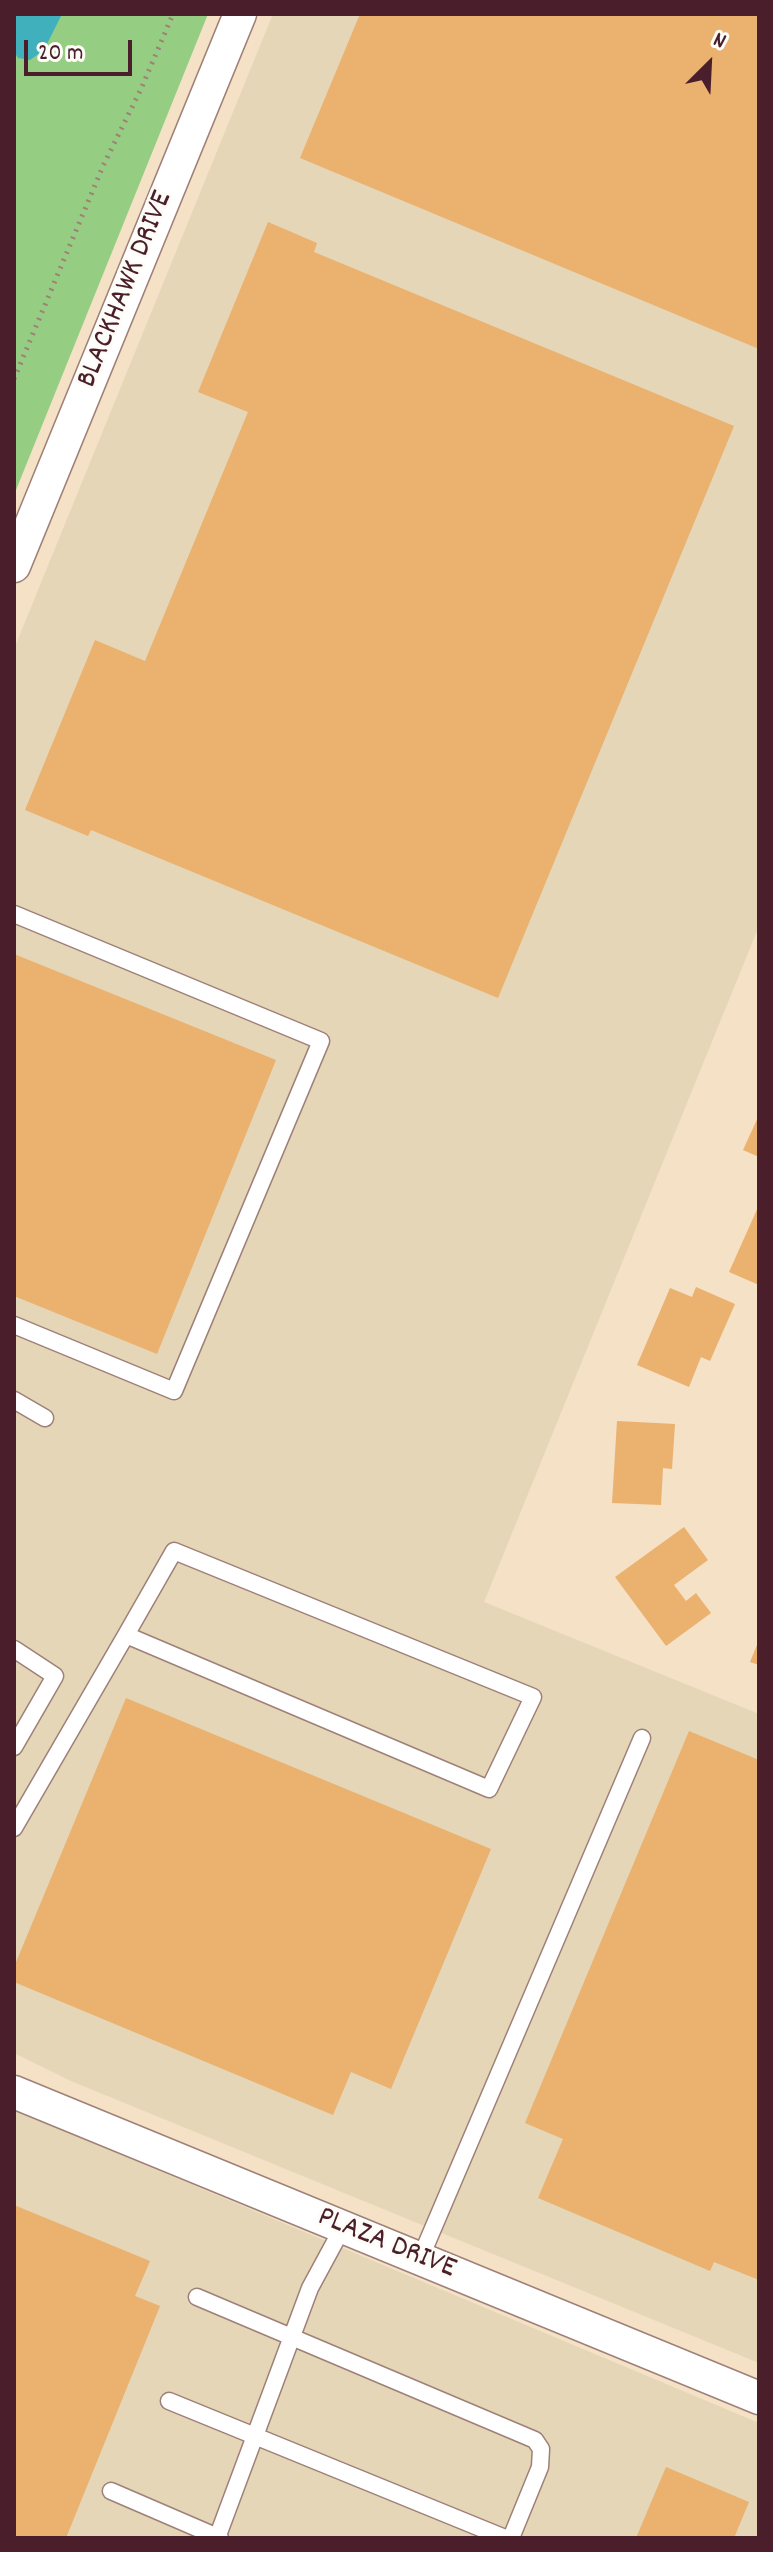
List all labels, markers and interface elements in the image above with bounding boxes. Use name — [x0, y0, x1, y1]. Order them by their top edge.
scale bar — [28, 24, 136, 74]
north arrow — [669, 24, 749, 104]
text: N — [708, 25, 730, 58]
text: 20 m — [38, 37, 84, 71]
street label: BLACKHAWK DRIVE — [71, 187, 183, 393]
street label: PLAZA DRIVE — [311, 2201, 461, 2289]

